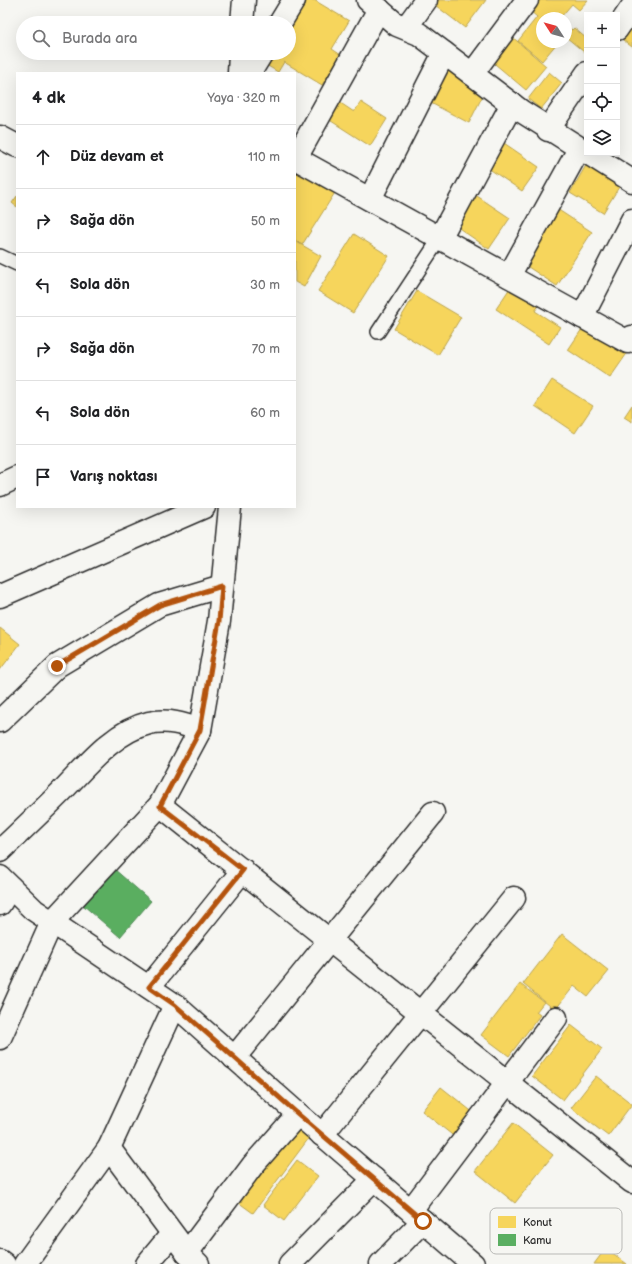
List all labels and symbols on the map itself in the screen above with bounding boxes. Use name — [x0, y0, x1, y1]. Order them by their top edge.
north arrow — [536, 12, 572, 48]
route end — [48, 657, 66, 675]
legend — [490, 1208, 622, 1254]
route start — [414, 1212, 432, 1230]
text: Konut — [523, 1216, 552, 1229]
text: Kamu — [523, 1234, 551, 1247]

